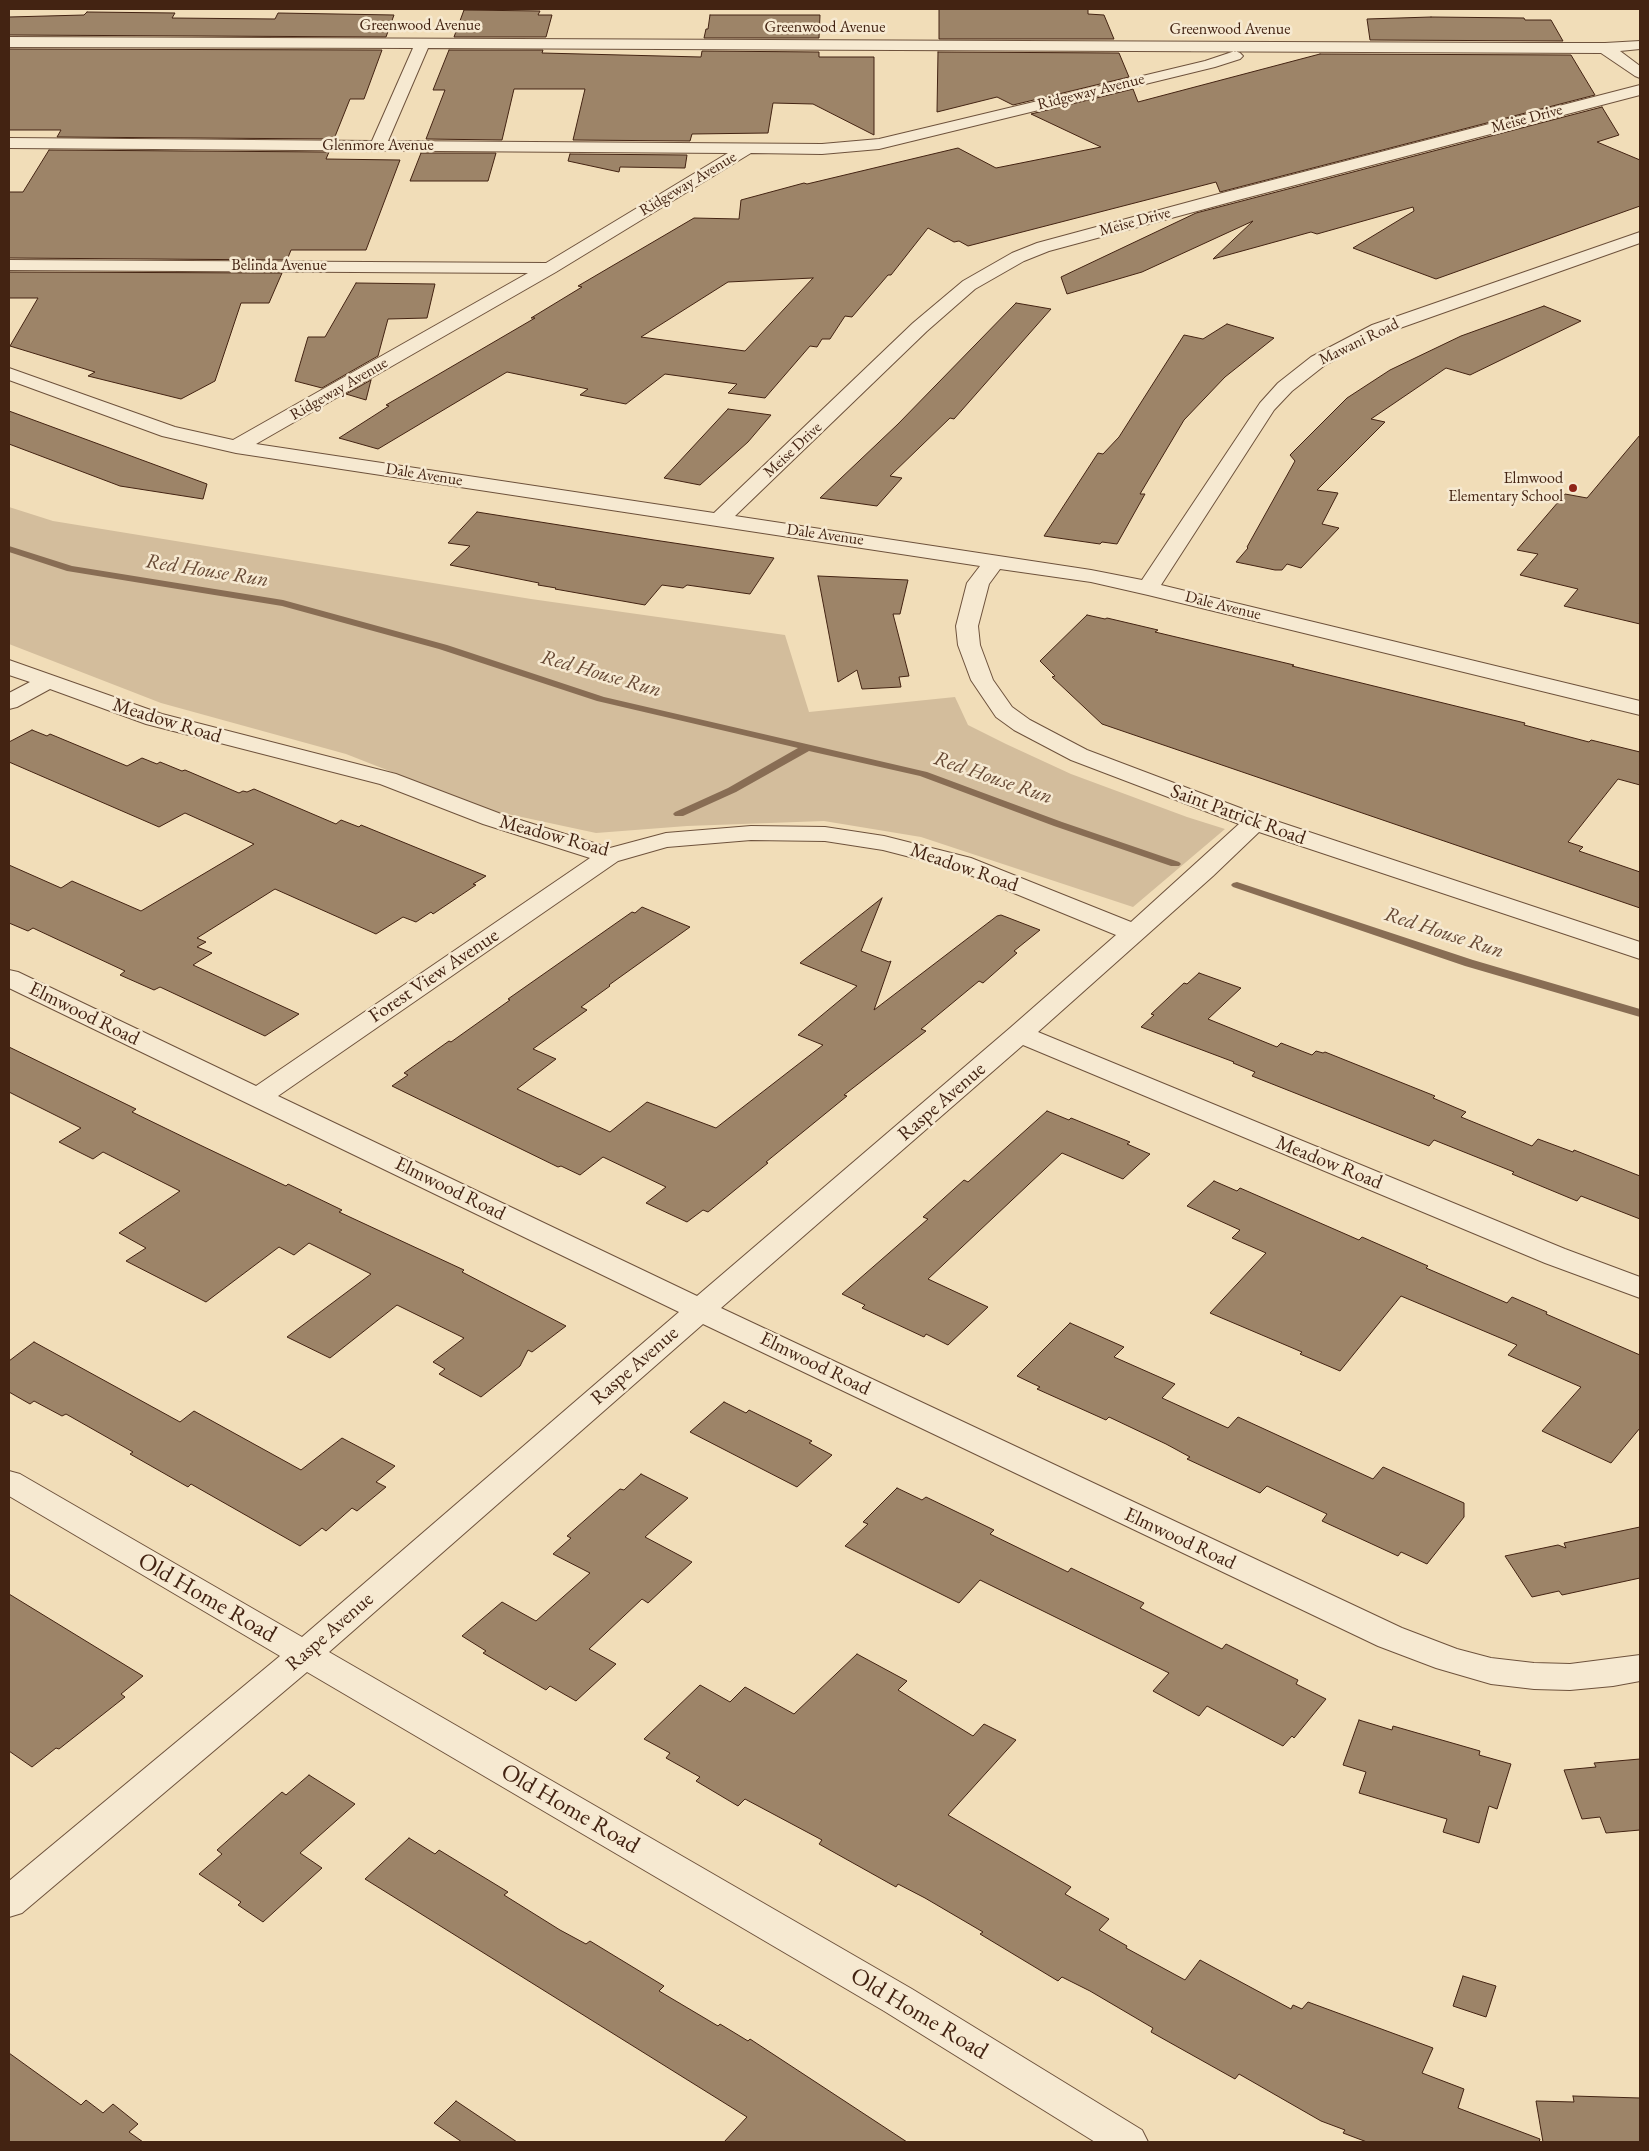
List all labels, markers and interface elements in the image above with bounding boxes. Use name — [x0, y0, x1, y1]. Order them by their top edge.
street label: Greenwood Avenue — [360, 16, 480, 36]
street label: Greenwood Avenue — [765, 18, 885, 38]
street label: Greenwood Avenue — [1170, 20, 1290, 40]
street label: Ridgeway Avenue — [1035, 69, 1147, 115]
street label: Meise Drive — [1489, 100, 1565, 138]
street label: Glenmore Avenue — [322, 136, 434, 156]
street label: Ridgeway Avenue — [636, 148, 740, 220]
street label: Meise Drive — [1097, 203, 1173, 241]
street label: Belinda Avenue — [231, 256, 327, 276]
street label: Mawani Road — [1316, 314, 1402, 370]
street label: Ridgeway Avenue — [287, 353, 391, 425]
street label: Meise Drive — [760, 418, 826, 482]
street label: Dale Avenue — [384, 459, 464, 491]
place label: Elmwood Elementary School — [1448, 469, 1563, 507]
marker: Elmwood Elementary School — [1567, 482, 1579, 494]
street label: Dale Avenue — [785, 520, 865, 550]
water label: Red House Run — [144, 549, 270, 593]
street label: Dale Avenue — [1183, 587, 1263, 625]
water label: Red House Run — [538, 645, 664, 703]
street label: Meadow Road — [110, 693, 224, 749]
water label: Red House Run — [930, 746, 1056, 810]
street label: Saint Patrick Road — [1167, 779, 1309, 851]
street label: Meadow Road — [496, 810, 612, 862]
street label: Meadow Road — [907, 838, 1021, 898]
water label: Red House Run — [1381, 902, 1507, 964]
street label: Forest View Avenue — [364, 924, 504, 1028]
street label: Elmwood Road — [25, 977, 143, 1051]
street label: Raspe Avenue — [893, 1057, 991, 1147]
street label: Meadow Road — [1272, 1131, 1386, 1195]
street label: Elmwood Road — [391, 1152, 509, 1226]
street label: Raspe Avenue — [586, 1321, 684, 1411]
street label: Elmwood Road — [756, 1327, 874, 1401]
street label: Elmwood Road — [1120, 1503, 1240, 1575]
street label: Old Home Road — [133, 1547, 281, 1649]
street label: Raspe Avenue — [281, 1587, 379, 1677]
street label: Old Home Road — [496, 1758, 644, 1860]
street label: Old Home Road — [845, 1962, 993, 2066]

